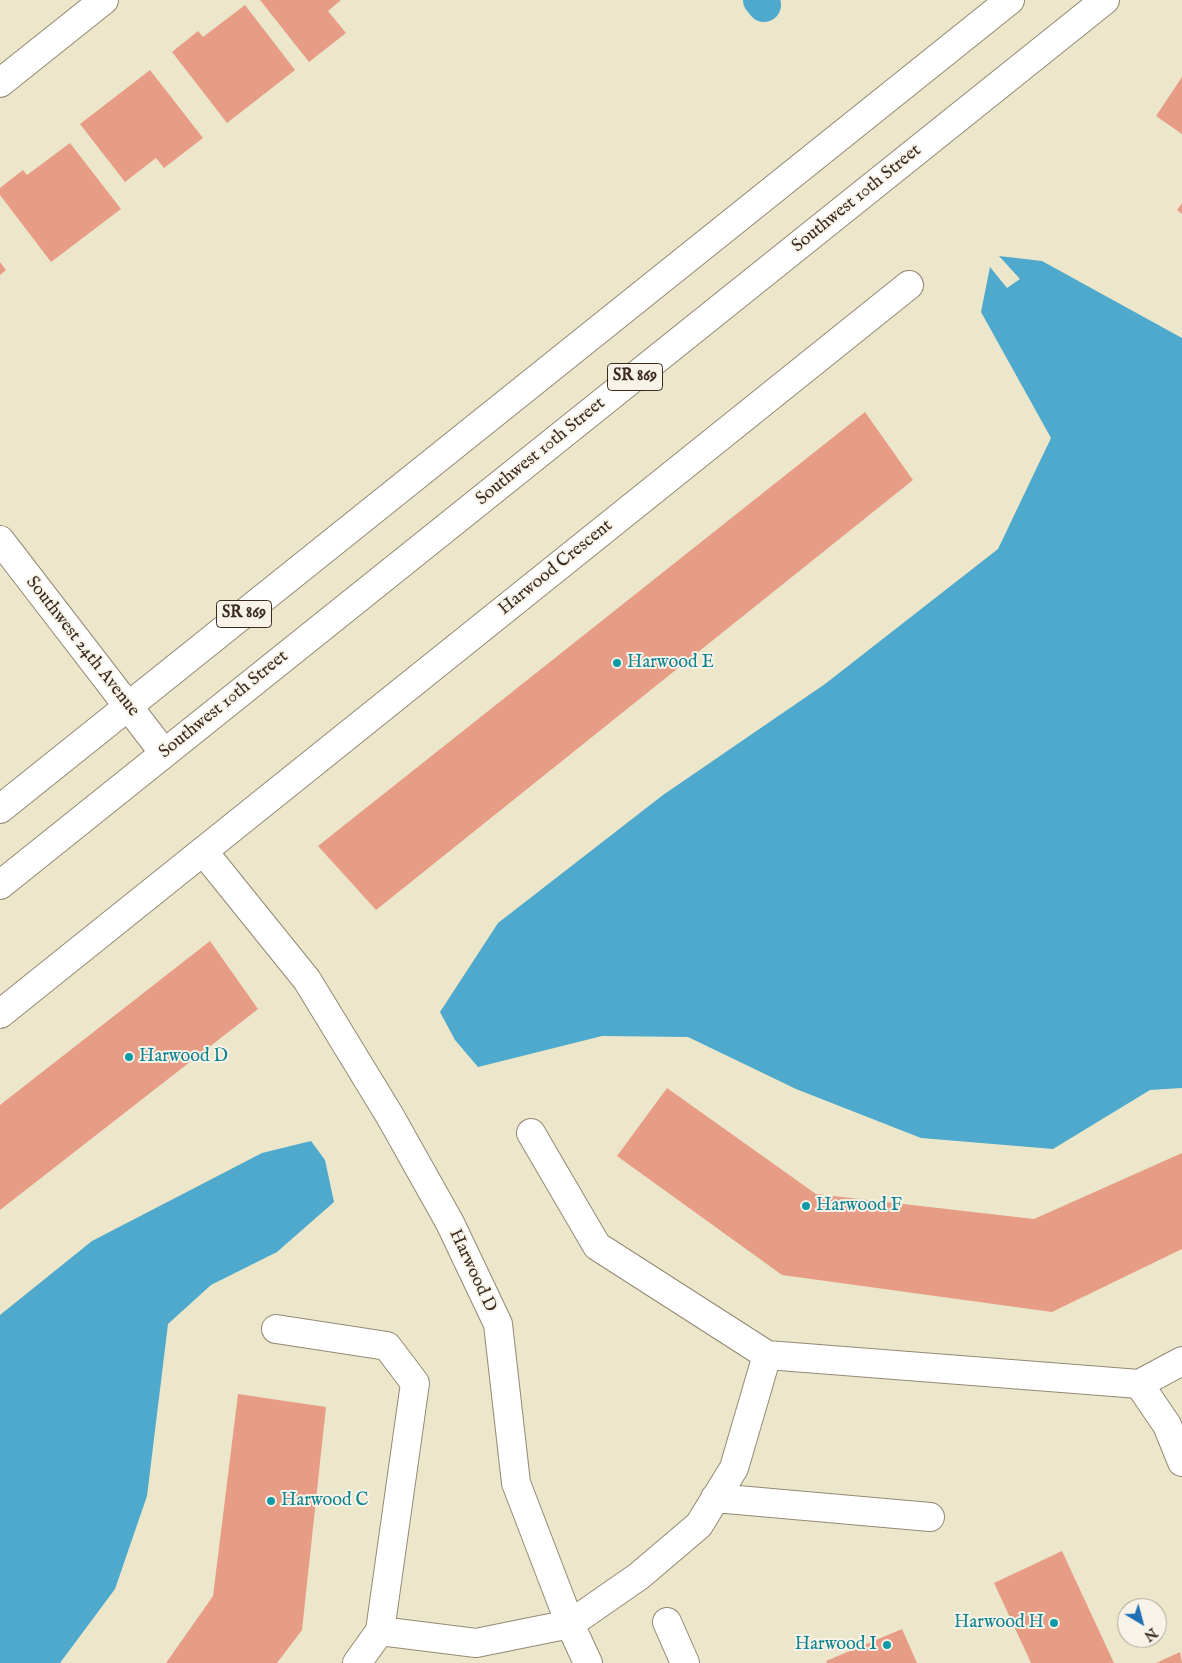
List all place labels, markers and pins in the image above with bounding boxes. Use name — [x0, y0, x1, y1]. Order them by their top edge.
place label: Harwood E — [627, 652, 714, 674]
marker: Harwood E — [611, 657, 623, 669]
place label: Harwood D — [139, 1046, 228, 1068]
marker: Harwood D — [123, 1051, 135, 1063]
place label: Harwood F — [816, 1195, 902, 1217]
marker: Harwood F — [800, 1200, 812, 1212]
place label: Harwood C — [281, 1490, 368, 1512]
marker: Harwood C — [265, 1495, 277, 1507]
place label: Harwood H — [954, 1612, 1044, 1634]
marker: Harwood H — [1048, 1617, 1060, 1629]
place label: Harwood I — [795, 1634, 877, 1656]
marker: Harwood I — [881, 1639, 893, 1651]

